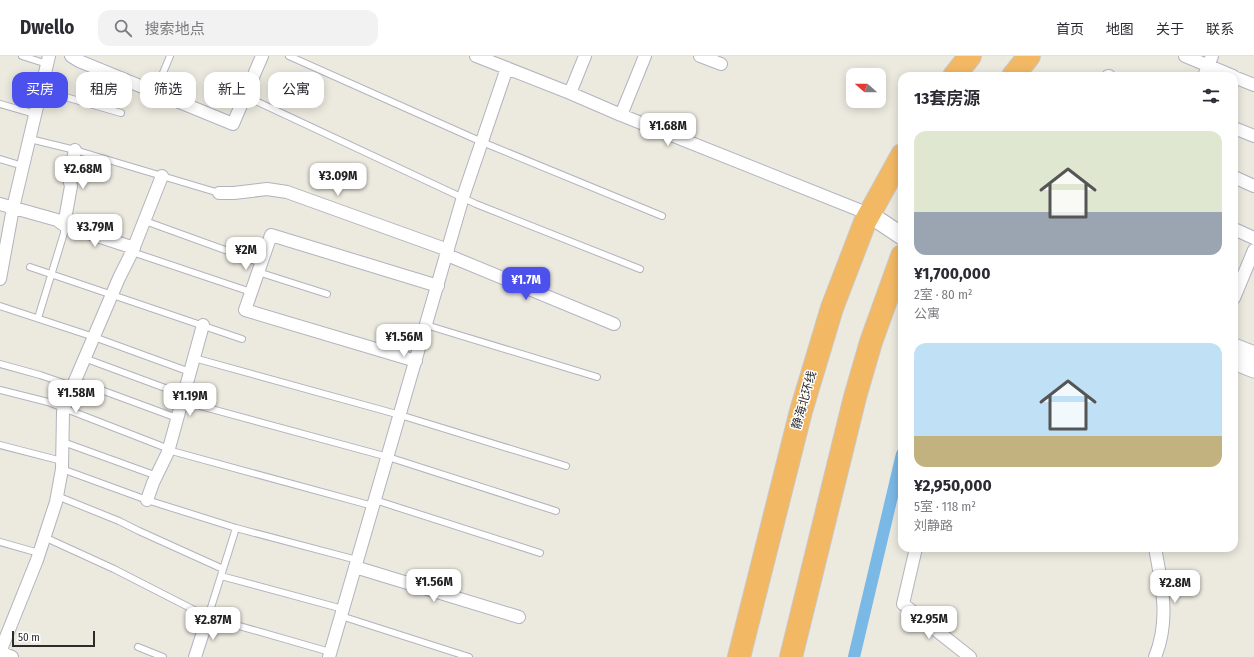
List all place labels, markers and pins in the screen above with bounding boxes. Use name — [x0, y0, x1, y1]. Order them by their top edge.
pin: ¥1.68M — [635, 113, 701, 147]
pin: ¥2.68M — [50, 156, 116, 190]
pin: ¥3.09M — [305, 163, 371, 197]
pin: ¥3.79M — [62, 214, 128, 248]
pin: ¥2M — [227, 237, 265, 271]
pin: ¥1.7M — [498, 267, 554, 301]
pin: ¥1.56M — [371, 324, 437, 358]
pin: ¥1.58M — [43, 380, 109, 414]
pin: ¥1.19M — [157, 383, 223, 417]
pin: ¥1.56M — [401, 569, 467, 603]
pin: ¥2.8M — [1147, 570, 1203, 604]
pin: ¥2.95M — [896, 606, 962, 640]
pin: ¥2.87M — [180, 607, 246, 641]

